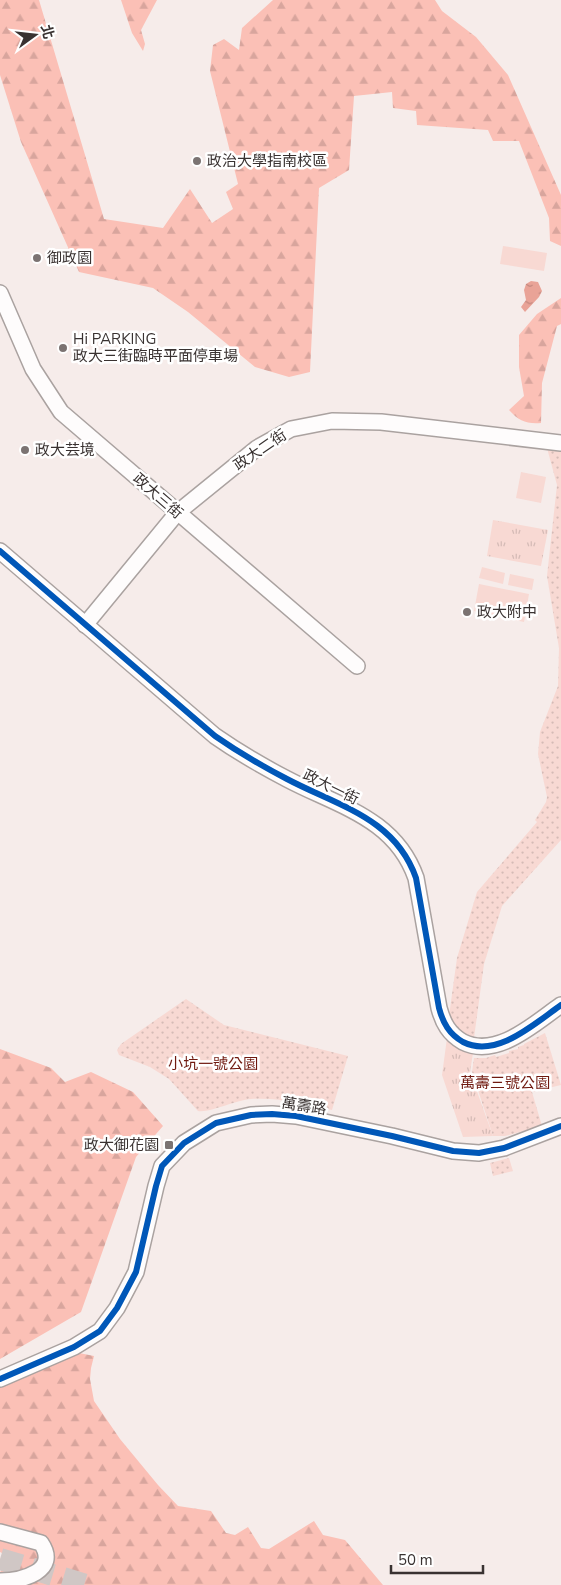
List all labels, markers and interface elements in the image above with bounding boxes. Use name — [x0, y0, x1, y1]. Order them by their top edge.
north arrow — [10, 10, 60, 60]
text: 北 — [36, 23, 58, 41]
place label: 政治大學指南校區 — [207, 151, 327, 171]
marker: 政治大學指南校區 — [191, 155, 203, 167]
place label: 御政園 — [47, 248, 92, 268]
marker: 御政園 — [31, 252, 43, 264]
place label: Hi PARKING 政大三街臨時平面停車場 — [73, 329, 238, 366]
marker: Hi PARKING 政大三街臨時平面停車場 — [57, 342, 69, 354]
street label: 政大二街 — [230, 425, 290, 475]
place label: 政大芸境 — [35, 440, 95, 460]
marker: 政大芸境 — [19, 444, 31, 456]
street label: 政大三街 — [129, 469, 187, 523]
place label: 政大附中 — [477, 602, 537, 622]
marker: 政大附中 — [461, 606, 473, 618]
street label: 政大一街 — [300, 765, 362, 809]
park label: 小坑一號公園 — [168, 1054, 258, 1074]
park label: 萬壽三號公園 — [460, 1073, 550, 1093]
street label: 萬壽路 — [280, 1093, 328, 1119]
place label: 政大御花園 — [84, 1135, 159, 1155]
marker: 政大御花園 — [163, 1139, 175, 1151]
scale bar — [391, 1542, 484, 1574]
text: 50 m — [398, 1550, 433, 1570]

